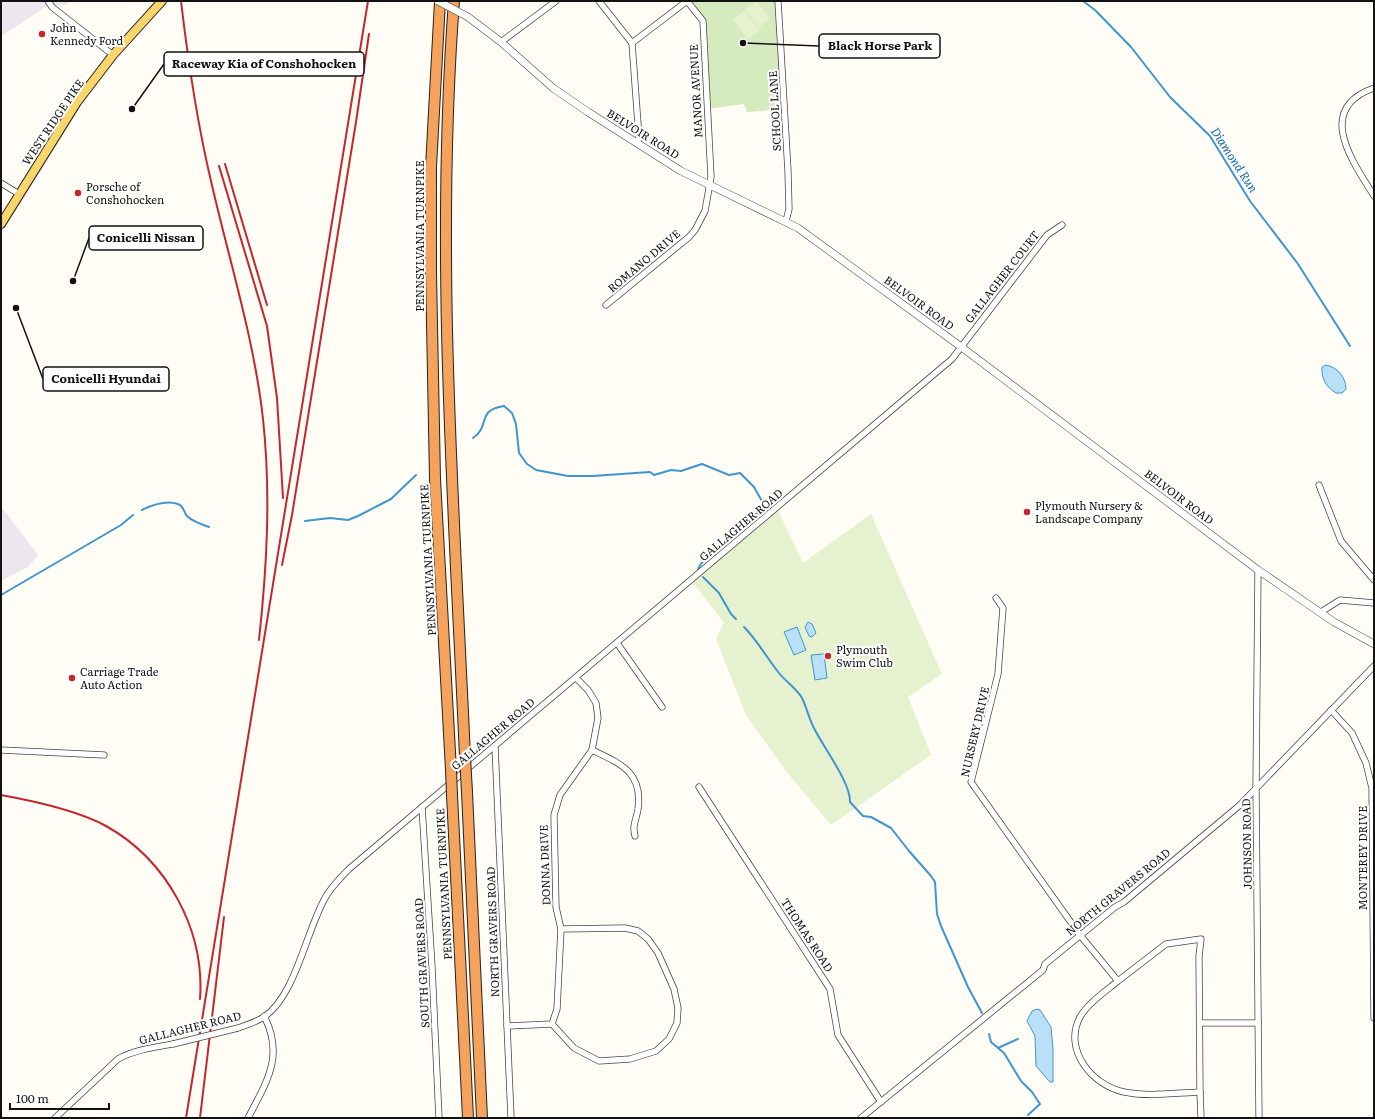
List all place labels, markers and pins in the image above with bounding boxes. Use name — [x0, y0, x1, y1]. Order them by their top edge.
place label: John Kennedy Ford — [50, 19, 123, 48]
marker: John Kennedy Ford — [37, 29, 47, 39]
callout: Black Horse Park — [819, 34, 940, 58]
callout: Raceway Kia of Conshohocken — [164, 52, 364, 76]
place label: Porsche of Conshohocken — [86, 178, 164, 207]
marker: Porsche of Conshohocken — [73, 188, 83, 198]
callout: Conicelli Nissan — [89, 226, 203, 250]
callout: Conicelli Hyundai — [43, 367, 169, 391]
place label: Plymouth Nursery & Landscape Company — [1035, 497, 1144, 526]
marker: Plymouth Nursery & Landscape Company — [1022, 507, 1032, 517]
place label: Plymouth Swim Club — [836, 641, 893, 670]
marker: Plymouth Swim Club — [823, 651, 833, 661]
place label: Carriage Trade Auto Action — [80, 663, 159, 692]
marker: Carriage Trade Auto Action — [67, 673, 77, 683]

